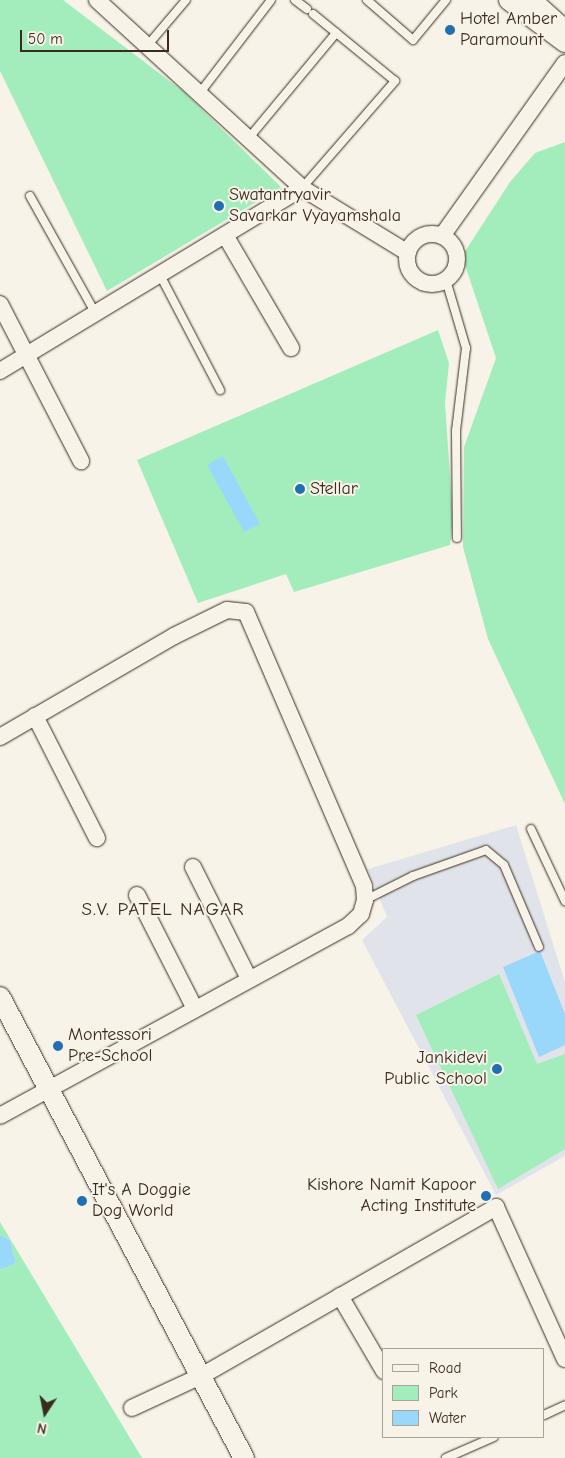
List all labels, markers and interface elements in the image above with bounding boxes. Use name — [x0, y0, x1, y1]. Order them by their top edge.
place label: Hotel Amber Paramount — [460, 9, 557, 52]
scale bar — [22, 20, 171, 52]
marker: Hotel Amber Paramount — [444, 24, 456, 36]
text: 50 m — [28, 30, 63, 48]
place label: Swatantryavir Savarkar Vyayamshala — [229, 185, 401, 228]
marker: Swatantryavir Savarkar Vyayamshala — [213, 200, 225, 212]
place label: Stellar — [310, 478, 358, 500]
marker: Stellar — [294, 483, 306, 495]
district label: S.V. PATEL NAGAR — [79, 899, 247, 921]
place label: Montessori Pre-School — [68, 1025, 152, 1068]
marker: Montessori Pre-School — [52, 1040, 64, 1052]
place label: Jankidevi Public School — [384, 1048, 487, 1090]
marker: Jankidevi Public School — [491, 1063, 503, 1075]
place label: Kishore Namit Kapoor Acting Institute — [307, 1175, 476, 1218]
place label: It's A Doggie Dog World — [92, 1180, 191, 1222]
marker: Kishore Namit Kapoor Acting Institute — [480, 1190, 492, 1202]
marker: It's A Doggie Dog World — [76, 1195, 88, 1207]
legend — [382, 1348, 545, 1438]
text: Road — [429, 1359, 461, 1377]
text: Park — [429, 1384, 458, 1402]
north arrow — [20, 1388, 70, 1438]
text: Water — [429, 1409, 466, 1427]
text: N — [36, 1419, 48, 1437]

